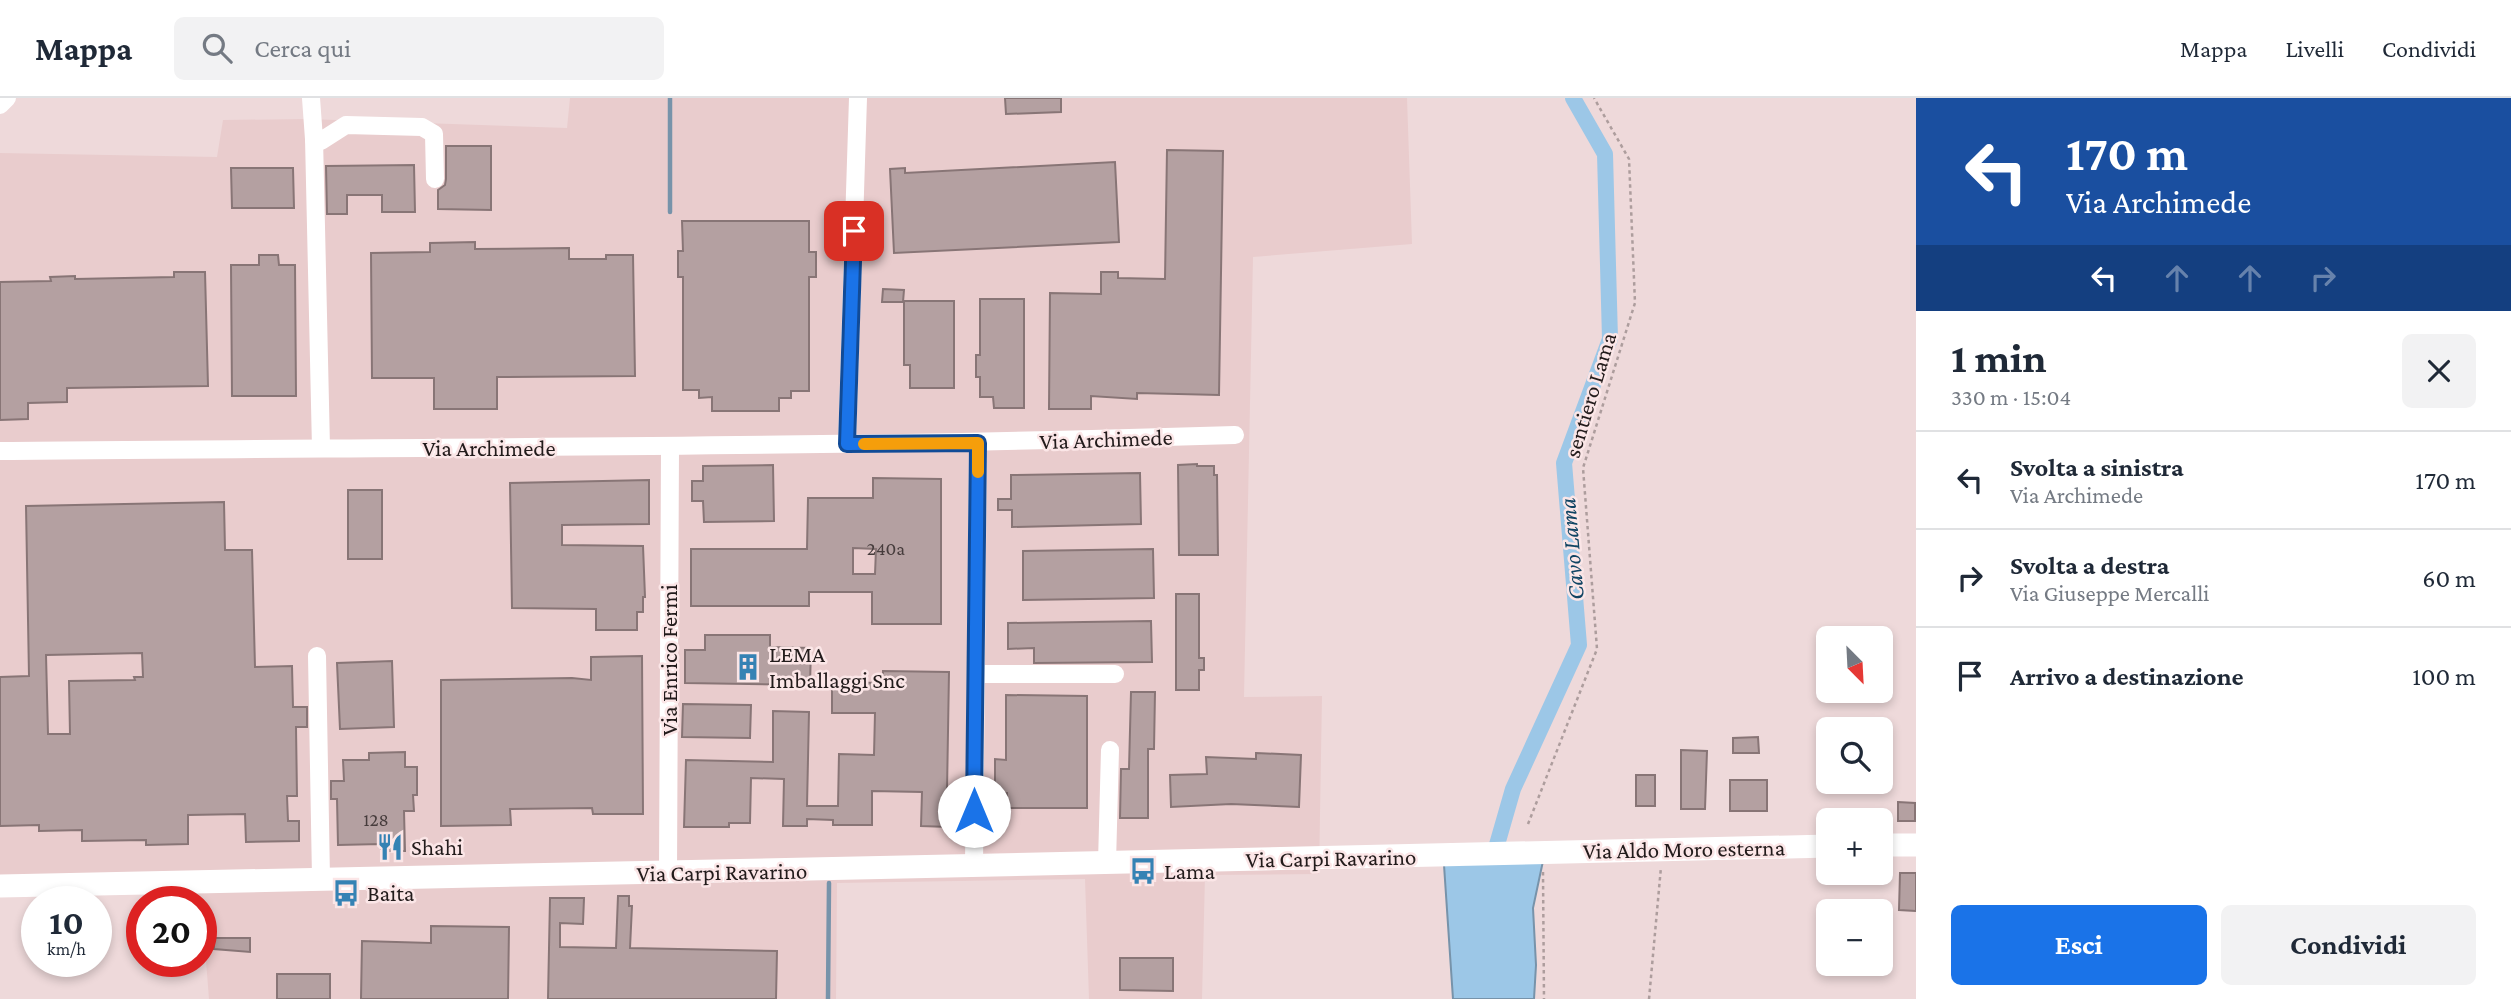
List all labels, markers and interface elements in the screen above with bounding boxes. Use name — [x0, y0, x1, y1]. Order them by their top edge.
search box — [174, 17, 664, 80]
icon: search — [198, 29, 236, 67]
text: Mappa — [35, 30, 132, 67]
text: Cerca qui — [254, 34, 351, 63]
text: Mappa — [2180, 35, 2247, 62]
text: Livelli — [2285, 35, 2344, 62]
text: Condividi — [2382, 35, 2476, 62]
icon: left — [1951, 126, 2042, 217]
text: 170 m — [2066, 126, 2188, 181]
text: Via Archimede — [2066, 184, 2251, 220]
pin — [824, 201, 884, 261]
icon: arrive — [835, 212, 873, 250]
icon: left — [2085, 259, 2123, 297]
icon: ahead — [2158, 259, 2196, 297]
icon: ahead — [2231, 259, 2269, 297]
icon: right — [2304, 259, 2342, 297]
street label: sentiero Lama — [1559, 329, 1622, 461]
text: 1 min — [1951, 334, 2047, 381]
button: close — [2402, 334, 2476, 408]
text: 330 m · 15:04 — [1951, 384, 2071, 410]
street label: Via Archimede — [1039, 424, 1173, 454]
street label: Via Archimede — [422, 435, 556, 461]
text: Svolta a sinistra — [2010, 453, 2184, 482]
icon: left — [1951, 461, 1989, 499]
text: 170 m — [2415, 466, 2476, 495]
text: Via Archimede — [2010, 482, 2143, 508]
water label: Cavo Lama — [1553, 497, 1589, 601]
house number: 240a — [867, 538, 905, 559]
text: Svolta a destra — [2010, 551, 2169, 580]
icon: right — [1951, 559, 1989, 597]
text: 60 m — [2422, 564, 2476, 593]
text: Via Giuseppe Mercalli — [2010, 580, 2209, 606]
street label: Via Enrico Fermi — [656, 584, 682, 736]
north arrow — [1816, 626, 1894, 704]
map controls — [1816, 626, 1893, 976]
place label: LEMA Imballaggi Snc — [769, 641, 905, 693]
building icon: LEMA Imballaggi Snc — [733, 652, 763, 682]
icon: arrive — [1951, 657, 1989, 695]
text: Arrivo a destinazione — [2010, 662, 2244, 691]
text: 100 m — [2412, 662, 2476, 691]
button: search — [1816, 717, 1893, 794]
position arrow — [937, 774, 1011, 848]
button: + — [1816, 808, 1893, 885]
house number: 128 — [363, 809, 389, 830]
restaurant icon: Shahi — [375, 832, 405, 862]
place label: Shahi — [411, 834, 463, 860]
street label: Via Aldo Moro esterna — [1583, 834, 1786, 864]
street label: Via Carpi Ravarino — [1245, 844, 1417, 872]
bus stop icon: Lama — [1128, 856, 1158, 886]
street label: Via Carpi Ravarino — [636, 858, 808, 886]
place label: Lama — [1164, 858, 1216, 884]
bus stop icon: Baita — [331, 878, 361, 908]
place label: Baita — [367, 880, 415, 906]
speed limit sign: 20 — [126, 886, 217, 977]
button: − — [1816, 899, 1893, 976]
text: 10 — [49, 903, 84, 942]
button: Esci — [1951, 905, 2207, 985]
button: Condividi — [2221, 905, 2476, 985]
text: km/h — [47, 939, 86, 959]

